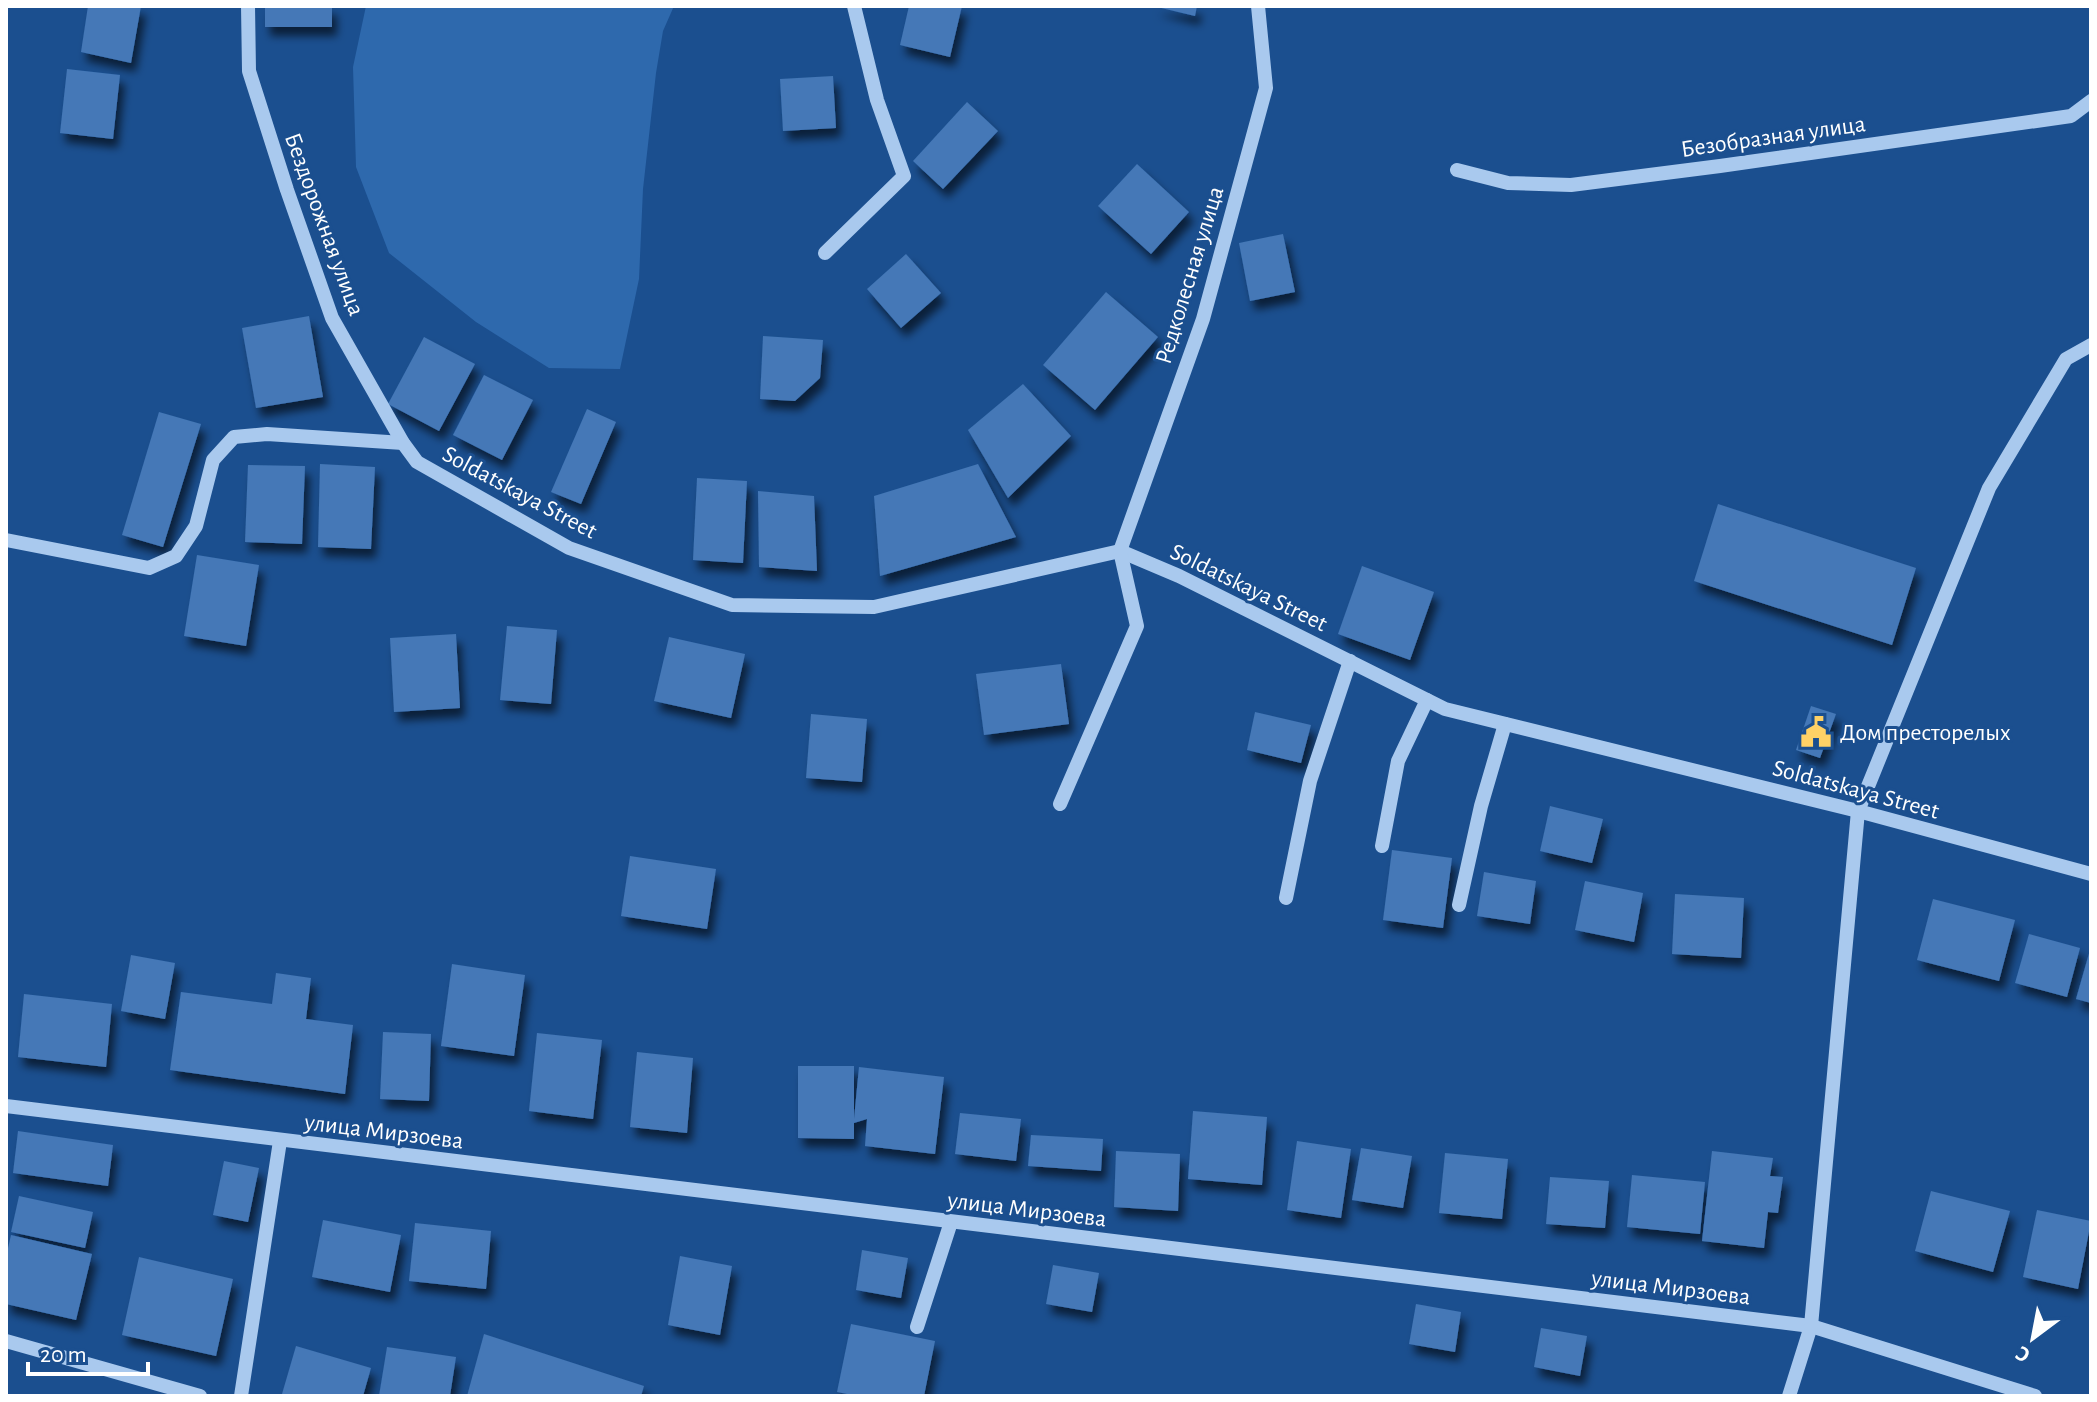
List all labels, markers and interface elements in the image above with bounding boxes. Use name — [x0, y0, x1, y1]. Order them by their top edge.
street label: Безобразная улица — [1679, 112, 1867, 162]
street label: Бездорожная улица — [280, 130, 368, 319]
street label: Редколесная улица — [1152, 184, 1228, 367]
street label: Soldatskaya Street — [438, 442, 601, 544]
street label: Soldatskaya Street — [1166, 540, 1331, 636]
public building icon: Дом престорелых — [1799, 715, 1833, 749]
place label: Дом престорелых — [1840, 721, 2011, 745]
street label: Soldatskaya Street — [1770, 756, 1942, 824]
street label: улица Мирзоева — [302, 1110, 465, 1154]
street label: улица Мирзоева — [945, 1188, 1108, 1232]
street label: улица Мирзоева — [1589, 1266, 1752, 1310]
north arrow — [1993, 1298, 2073, 1378]
scale bar — [28, 1326, 148, 1376]
text: С — [2012, 1342, 2034, 1367]
text: 20 m — [40, 1343, 87, 1367]

